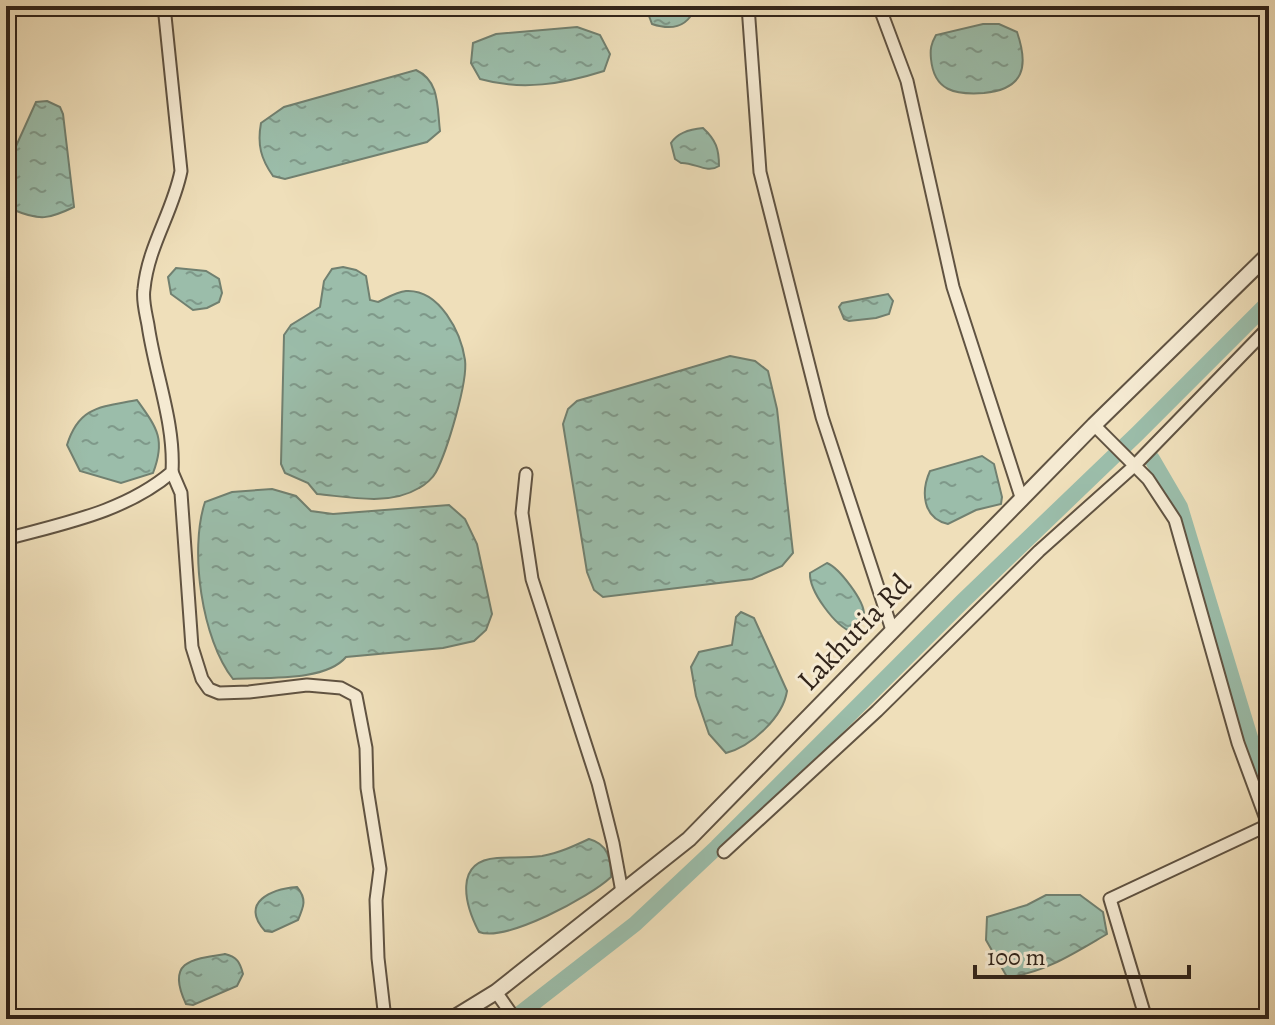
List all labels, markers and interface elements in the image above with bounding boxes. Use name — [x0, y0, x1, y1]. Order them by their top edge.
street label: Lakhutia Rd — [788, 564, 920, 699]
scale bar — [975, 929, 1189, 979]
text: 100 m — [987, 941, 1046, 973]

